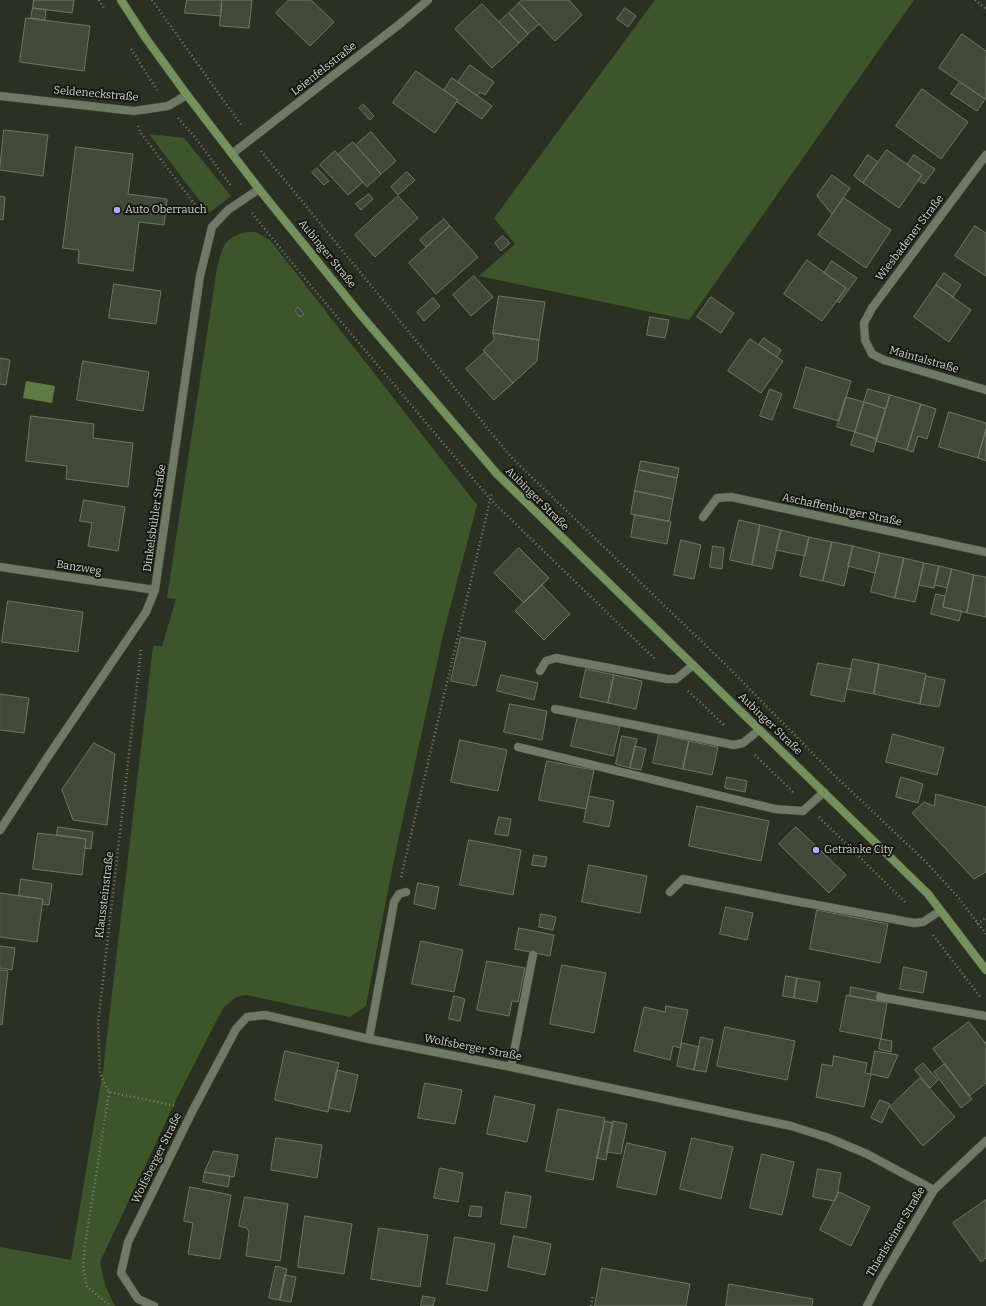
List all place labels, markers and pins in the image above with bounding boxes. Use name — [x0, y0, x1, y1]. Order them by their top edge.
place label: Auto Oberrauch — [125, 203, 207, 217]
marker: Auto Oberrauch — [112, 205, 122, 215]
place label: Getränke City — [824, 843, 893, 857]
marker: Getränke City — [811, 845, 821, 855]

